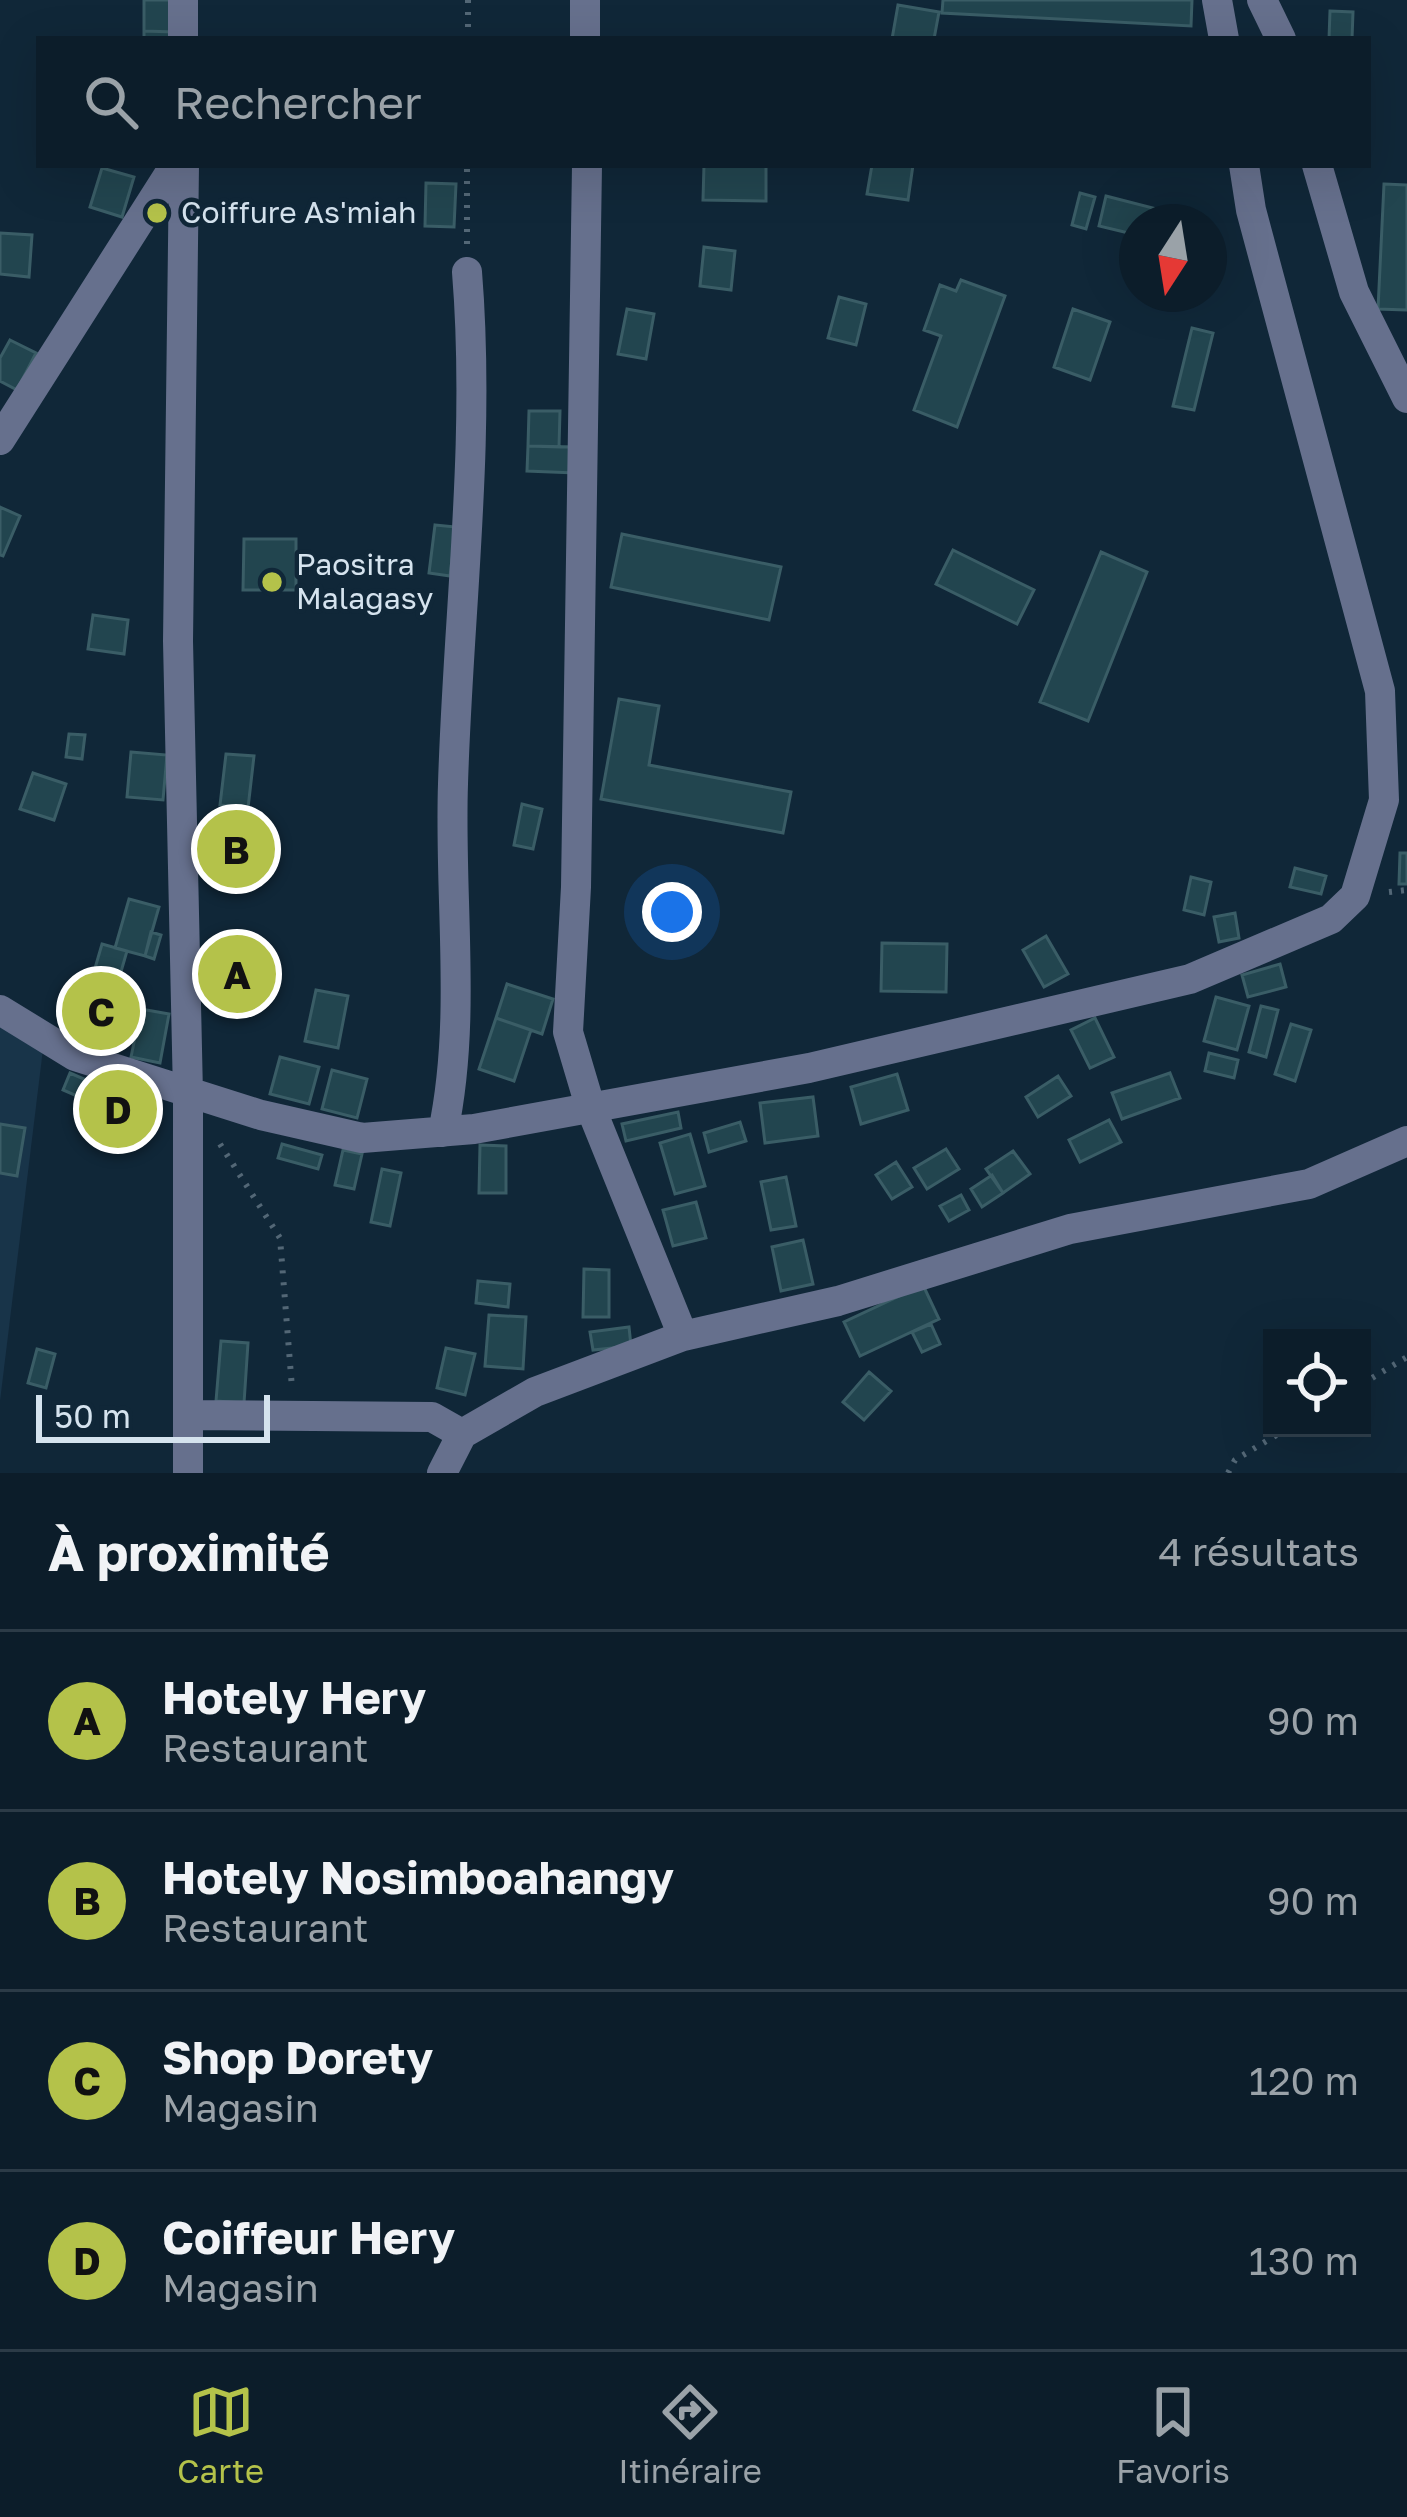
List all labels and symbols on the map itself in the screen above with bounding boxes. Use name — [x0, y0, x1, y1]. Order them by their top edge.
place label: Coiffure As'miah — [181, 194, 417, 230]
marker: Coiffure As'miah — [144, 200, 170, 226]
north arrow — [1119, 204, 1227, 312]
place label: Paositra Malagasy — [296, 546, 434, 616]
marker: Paositra Malagasy — [259, 569, 285, 595]
pin: B — [197, 804, 275, 894]
your location — [642, 882, 702, 942]
pin: A — [198, 929, 276, 1019]
pin: C — [62, 966, 140, 1056]
pin: D — [79, 1064, 157, 1154]
scale bar — [36, 1389, 270, 1442]

